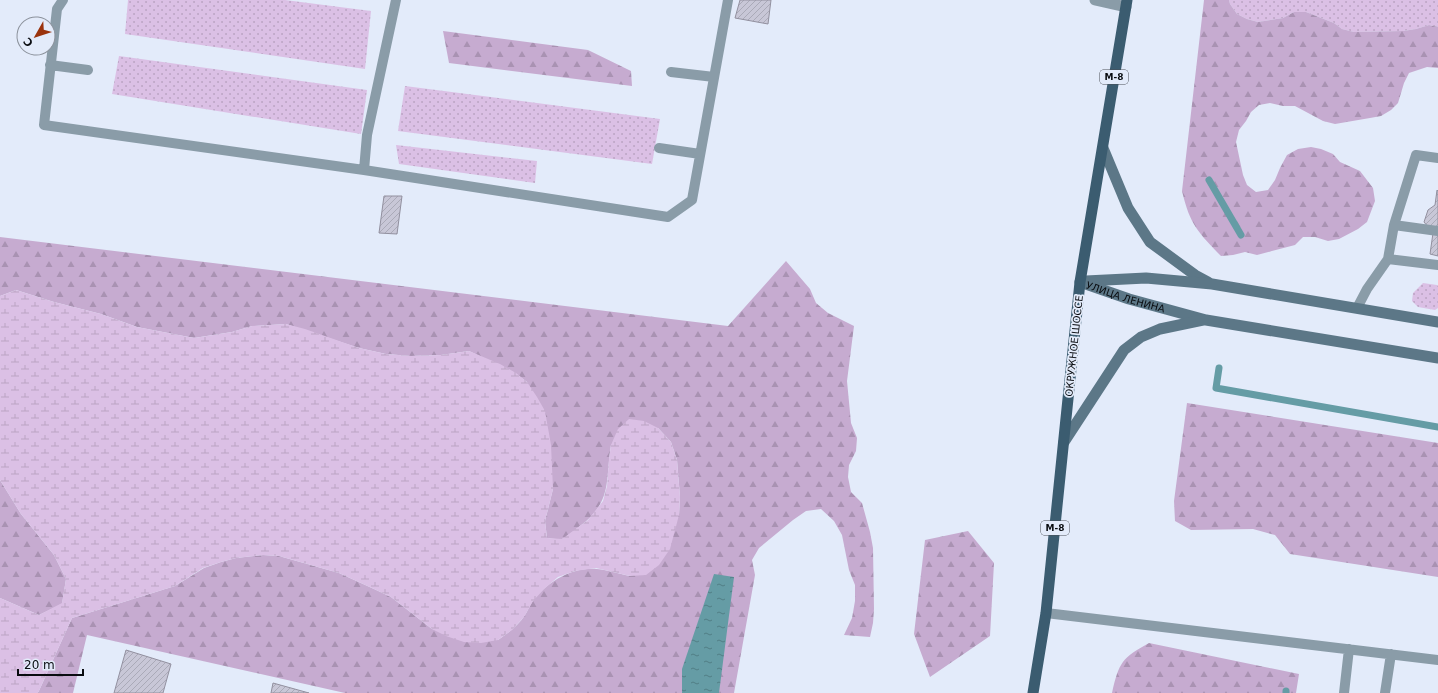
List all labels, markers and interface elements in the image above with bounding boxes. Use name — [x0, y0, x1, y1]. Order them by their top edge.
north arrow — [16, 16, 56, 56]
text: С — [21, 35, 36, 49]
road number: М-8 — [1100, 70, 1128, 84]
street label: УЛИЦА ЛЕНИНА — [1085, 279, 1166, 314]
street label: ОКРУЖНОЕ ШОССЕ — [1063, 295, 1085, 397]
road number: М-8 — [1041, 521, 1069, 535]
scale bar — [18, 651, 83, 677]
text: 20 m — [24, 658, 55, 672]

